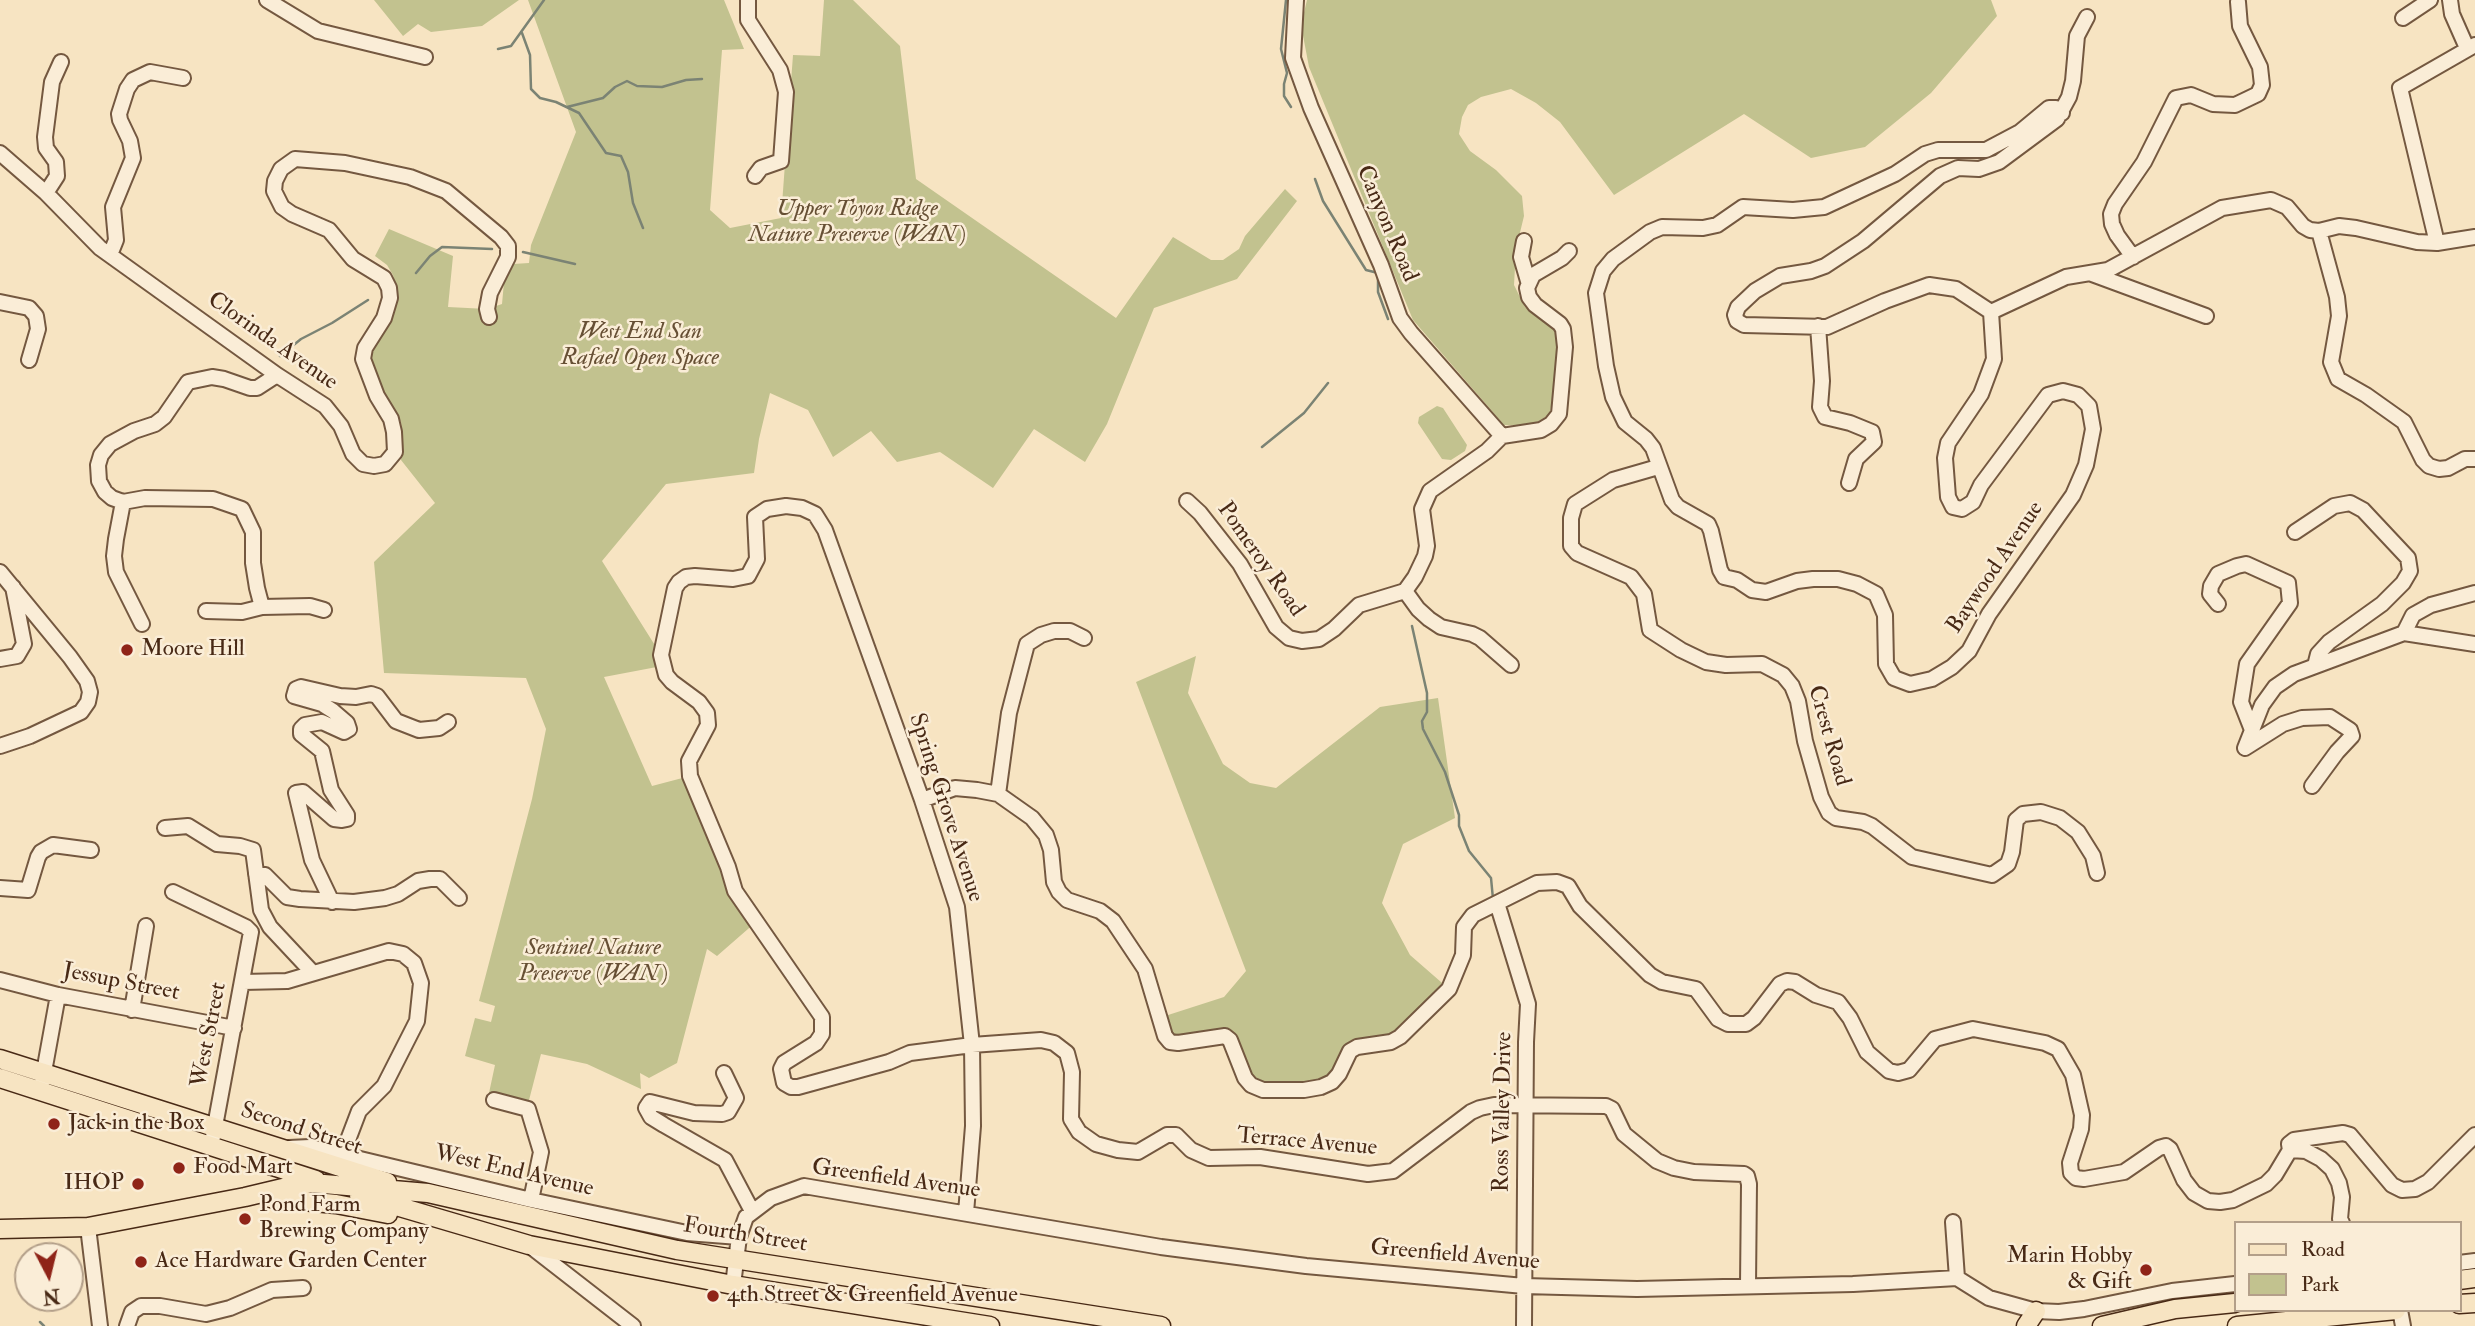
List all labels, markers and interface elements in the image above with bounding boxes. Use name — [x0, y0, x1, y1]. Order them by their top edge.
street label: Canyon Road — [1349, 162, 1423, 286]
park label: Upper Toyon Ridge Nature Preserve (WAN) — [748, 196, 966, 250]
street label: Clorinda Avenue — [202, 287, 342, 397]
park label: West End San Rafael Open Space — [561, 319, 719, 373]
street label: Pomeroy Road — [1210, 497, 1310, 623]
street label: Baywood Avenue — [1942, 497, 2050, 639]
place label: Moore Hill — [141, 636, 245, 664]
marker: Moore Hill — [119, 642, 135, 658]
street label: Crest Road — [1801, 683, 1855, 789]
street label: Spring Grove Avenue — [902, 710, 988, 906]
park label: Sentinel Nature Preserve (WAN) — [518, 935, 668, 989]
street label: Jessup Street — [60, 958, 182, 1008]
street label: West Street — [186, 980, 234, 1090]
street label: Ross Valley Drive — [1489, 1031, 1519, 1193]
street label: Second Street — [237, 1097, 365, 1163]
place label: Jack in the Box — [68, 1110, 204, 1138]
marker: Jack in the Box — [46, 1116, 62, 1132]
street label: Terrace Avenue — [1236, 1123, 1378, 1163]
street label: West End Avenue — [432, 1140, 596, 1204]
place label: Food Mart — [193, 1154, 293, 1182]
street label: Greenfield Avenue — [810, 1155, 982, 1205]
marker: Food Mart — [171, 1160, 187, 1176]
place label: IHOP — [64, 1170, 124, 1198]
marker: IHOP — [130, 1176, 146, 1192]
place label: Pond Farm Brewing Company — [259, 1192, 429, 1246]
marker: Pond Farm Brewing Company — [237, 1211, 253, 1227]
street label: Fourth Street — [681, 1213, 809, 1259]
legend — [2234, 1221, 2461, 1312]
street label: Greenfield Avenue — [1369, 1235, 1541, 1277]
text: Road — [2301, 1236, 2345, 1263]
north arrow — [14, 1242, 84, 1312]
place label: Marin Hobby & Gift — [2007, 1243, 2132, 1297]
place label: Ace Hardware Garden Center — [155, 1248, 426, 1276]
marker: Ace Hardware Garden Center — [133, 1254, 149, 1270]
marker: Marin Hobby & Gift — [2138, 1262, 2154, 1278]
text: Park — [2301, 1271, 2339, 1298]
place label: 4th Street & Greenfield Avenue — [727, 1282, 1018, 1310]
text: N — [41, 1283, 61, 1309]
marker: 4th Street & Greenfield Avenue — [705, 1288, 721, 1304]

